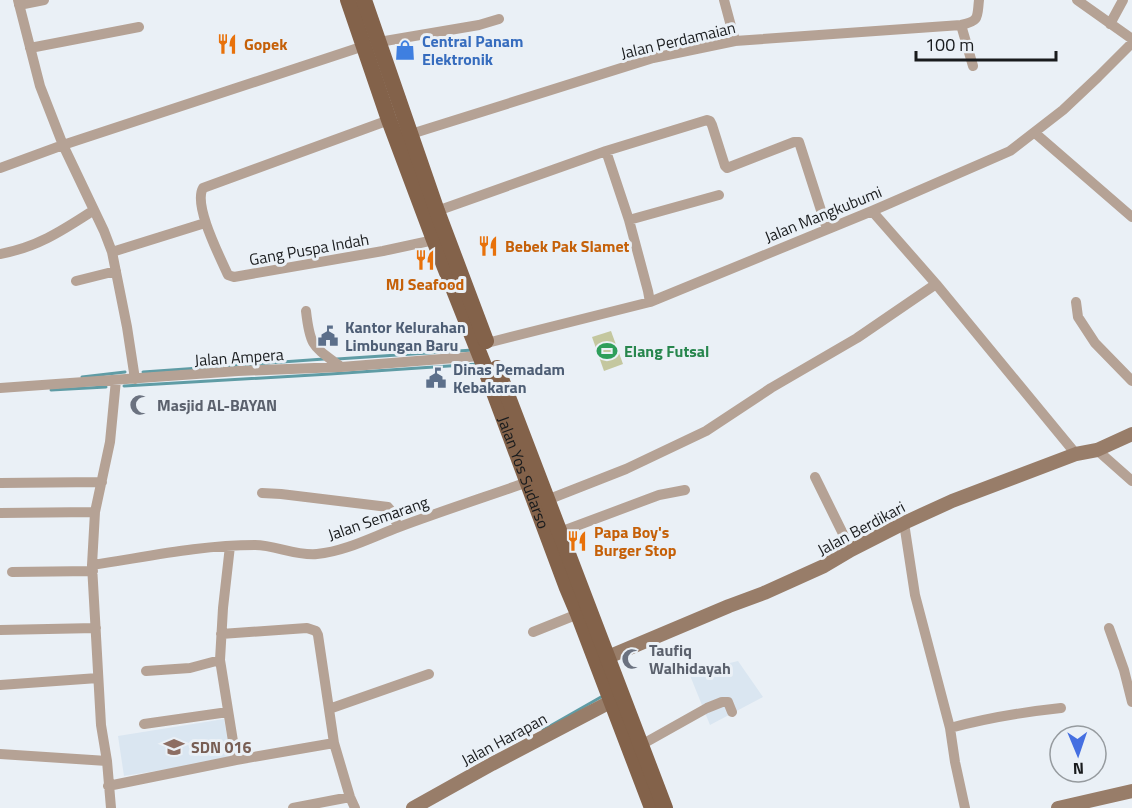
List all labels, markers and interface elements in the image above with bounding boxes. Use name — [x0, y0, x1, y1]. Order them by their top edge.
street label: Jalan Perdamaian — [618, 15, 738, 65]
scale bar — [916, 24, 1056, 62]
place label: Central Panam Elektronik — [422, 29, 523, 71]
text: 100 m — [925, 31, 974, 58]
restaurant icon: Gopek — [215, 32, 239, 56]
place label: Gopek — [244, 32, 288, 56]
shop icon: Central Panam Elektronik — [393, 38, 417, 62]
street label: Jalan Mangkubumi — [761, 180, 885, 248]
street label: Gang Puspa Indah — [247, 227, 371, 271]
restaurant icon: Bebek Pak Slamet — [476, 234, 500, 258]
place label: Bebek Pak Slamet — [505, 234, 630, 258]
restaurant icon: MJ Seafood — [413, 248, 437, 272]
place label: MJ Seafood — [386, 272, 464, 296]
place label: Kantor Kelurahan Limbungan Baru — [345, 315, 466, 357]
public building icon: Kantor Kelurahan Limbungan Baru — [316, 324, 340, 348]
sports icon: Elang Futsal — [595, 339, 619, 363]
place label: Elang Futsal — [624, 339, 709, 363]
street label: Jalan Ampera — [194, 342, 284, 372]
place label: Dinas Pemadam Kebakaran — [453, 357, 565, 399]
public building icon: Dinas Pemadam Kebakaran — [424, 366, 448, 390]
mosque icon: Masjid AL-BAYAN — [128, 393, 152, 417]
place label: Masjid AL-BAYAN — [157, 393, 277, 417]
street label: Jalan Yos Sudarso — [492, 413, 556, 532]
street label: Jalan Semarang — [324, 490, 432, 546]
street label: Jalan Berdikari — [813, 495, 909, 561]
place label: Papa Boy's Burger Stop — [594, 520, 677, 562]
restaurant icon: Papa Boy's Burger Stop — [565, 529, 589, 553]
place label: Taufiq Walhidayah — [649, 638, 731, 680]
mosque icon: Taufiq Walhidayah — [620, 647, 644, 671]
street label: Jalan Harapan — [457, 706, 551, 772]
north arrow — [1048, 724, 1108, 784]
school or university icon: SDN 016 — [162, 735, 186, 759]
place label: SDN 016 — [191, 735, 251, 759]
text: N — [1073, 757, 1084, 781]

